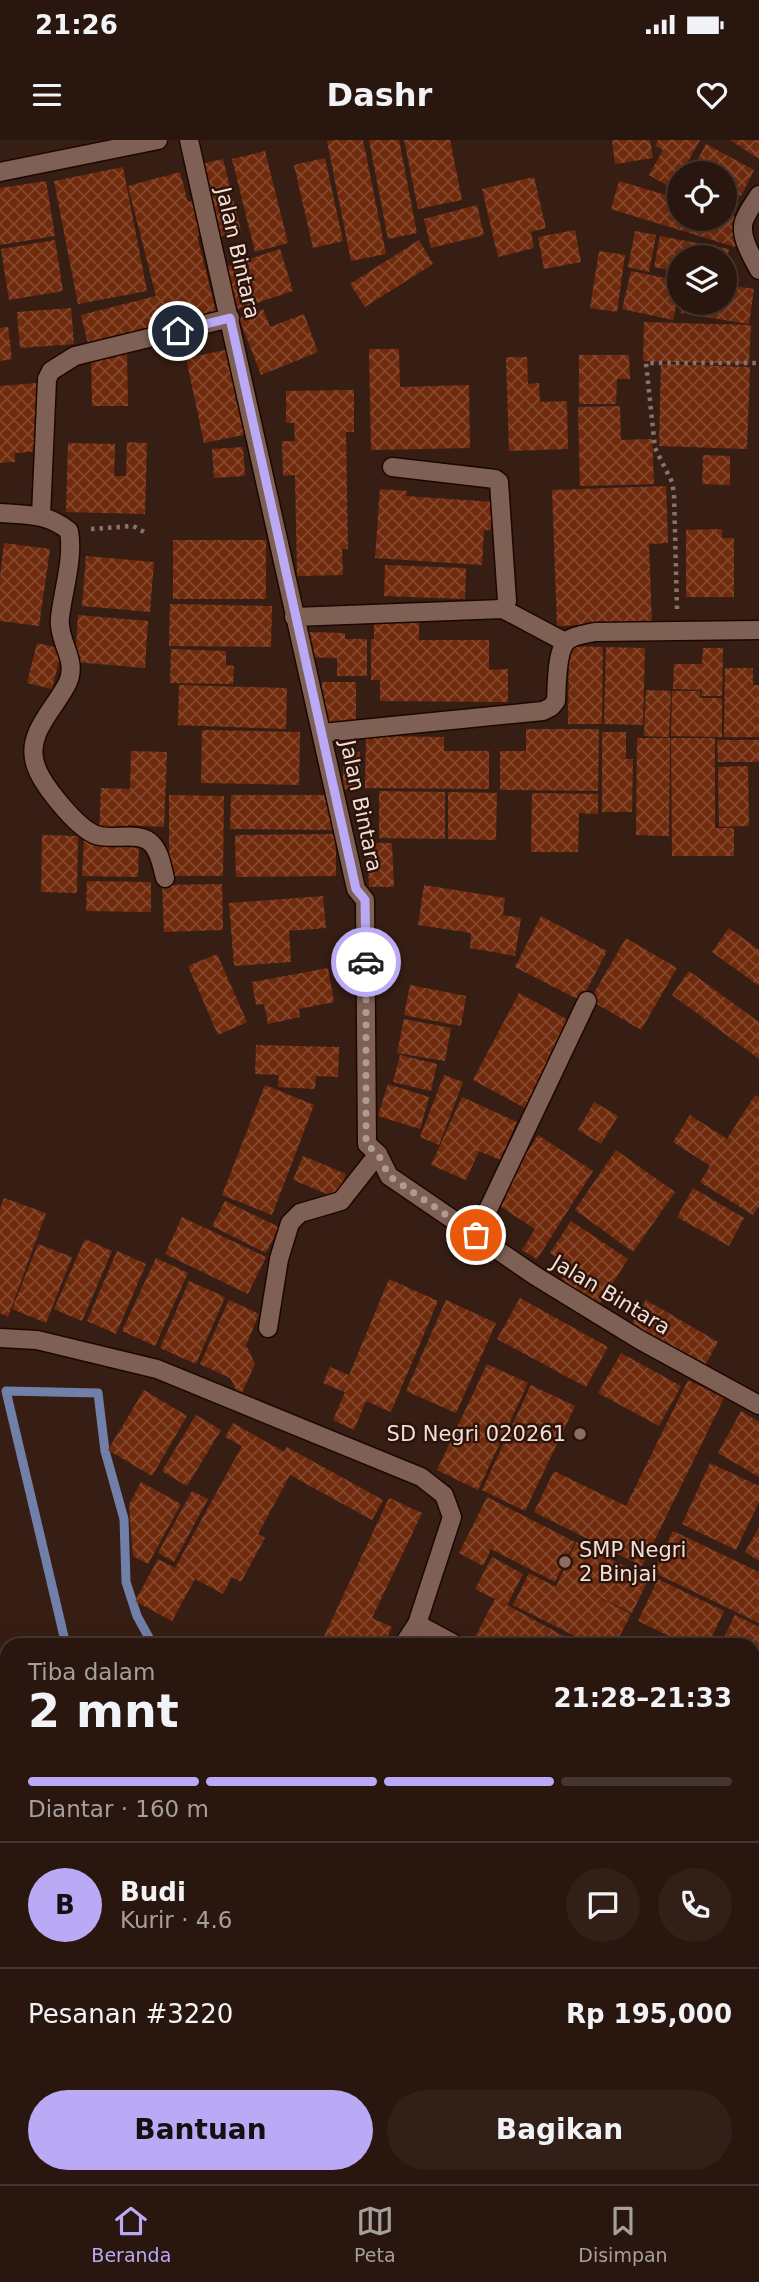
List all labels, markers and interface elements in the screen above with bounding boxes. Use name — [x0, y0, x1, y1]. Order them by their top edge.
text: 21:26 — [35, 10, 118, 40]
icon: menu — [28, 76, 66, 114]
text: Dashr — [327, 76, 432, 114]
icon: heart — [693, 76, 731, 114]
map controls — [667, 161, 737, 315]
button: locate — [667, 161, 737, 231]
street label: Jalan Bintara — [211, 183, 265, 321]
button: layers — [667, 245, 737, 315]
pin — [148, 301, 208, 361]
icon: home — [159, 312, 197, 350]
street label: Jalan Bintara — [335, 736, 387, 874]
courier — [331, 927, 401, 997]
icon: car — [347, 943, 385, 981]
pin — [446, 1205, 506, 1265]
icon: bag — [457, 1216, 495, 1254]
street label: Jalan Bintara — [546, 1249, 675, 1340]
place label: SD Negri 020261 — [387, 1422, 566, 1446]
marker: SD Negri 020261 — [572, 1426, 588, 1442]
place label: SMP Negri 2 Binjai — [579, 1538, 686, 1586]
marker: SMP Negri 2 Binjai — [557, 1554, 573, 1570]
text: Tiba dalam — [28, 1659, 155, 1685]
text: 21:28–21:33 — [553, 1683, 732, 1713]
text: 2 mnt — [28, 1684, 179, 1738]
text: Diantar · 160 m — [28, 1796, 209, 1822]
button: chat — [566, 1868, 640, 1942]
button: phone — [658, 1868, 732, 1942]
text: Budi — [120, 1877, 186, 1907]
text: B — [55, 1890, 75, 1920]
text: Kurir · 4.6 — [120, 1907, 232, 1933]
text: Pesanan #3220 — [28, 1999, 233, 2029]
text: Rp 195,000 — [566, 1999, 732, 2029]
button: Bantuan — [28, 2090, 373, 2170]
button: Bagikan — [387, 2090, 732, 2170]
tab: Beranda — [91, 2202, 171, 2266]
tab: Peta — [354, 2202, 396, 2266]
tab: Disimpan — [578, 2202, 668, 2266]

